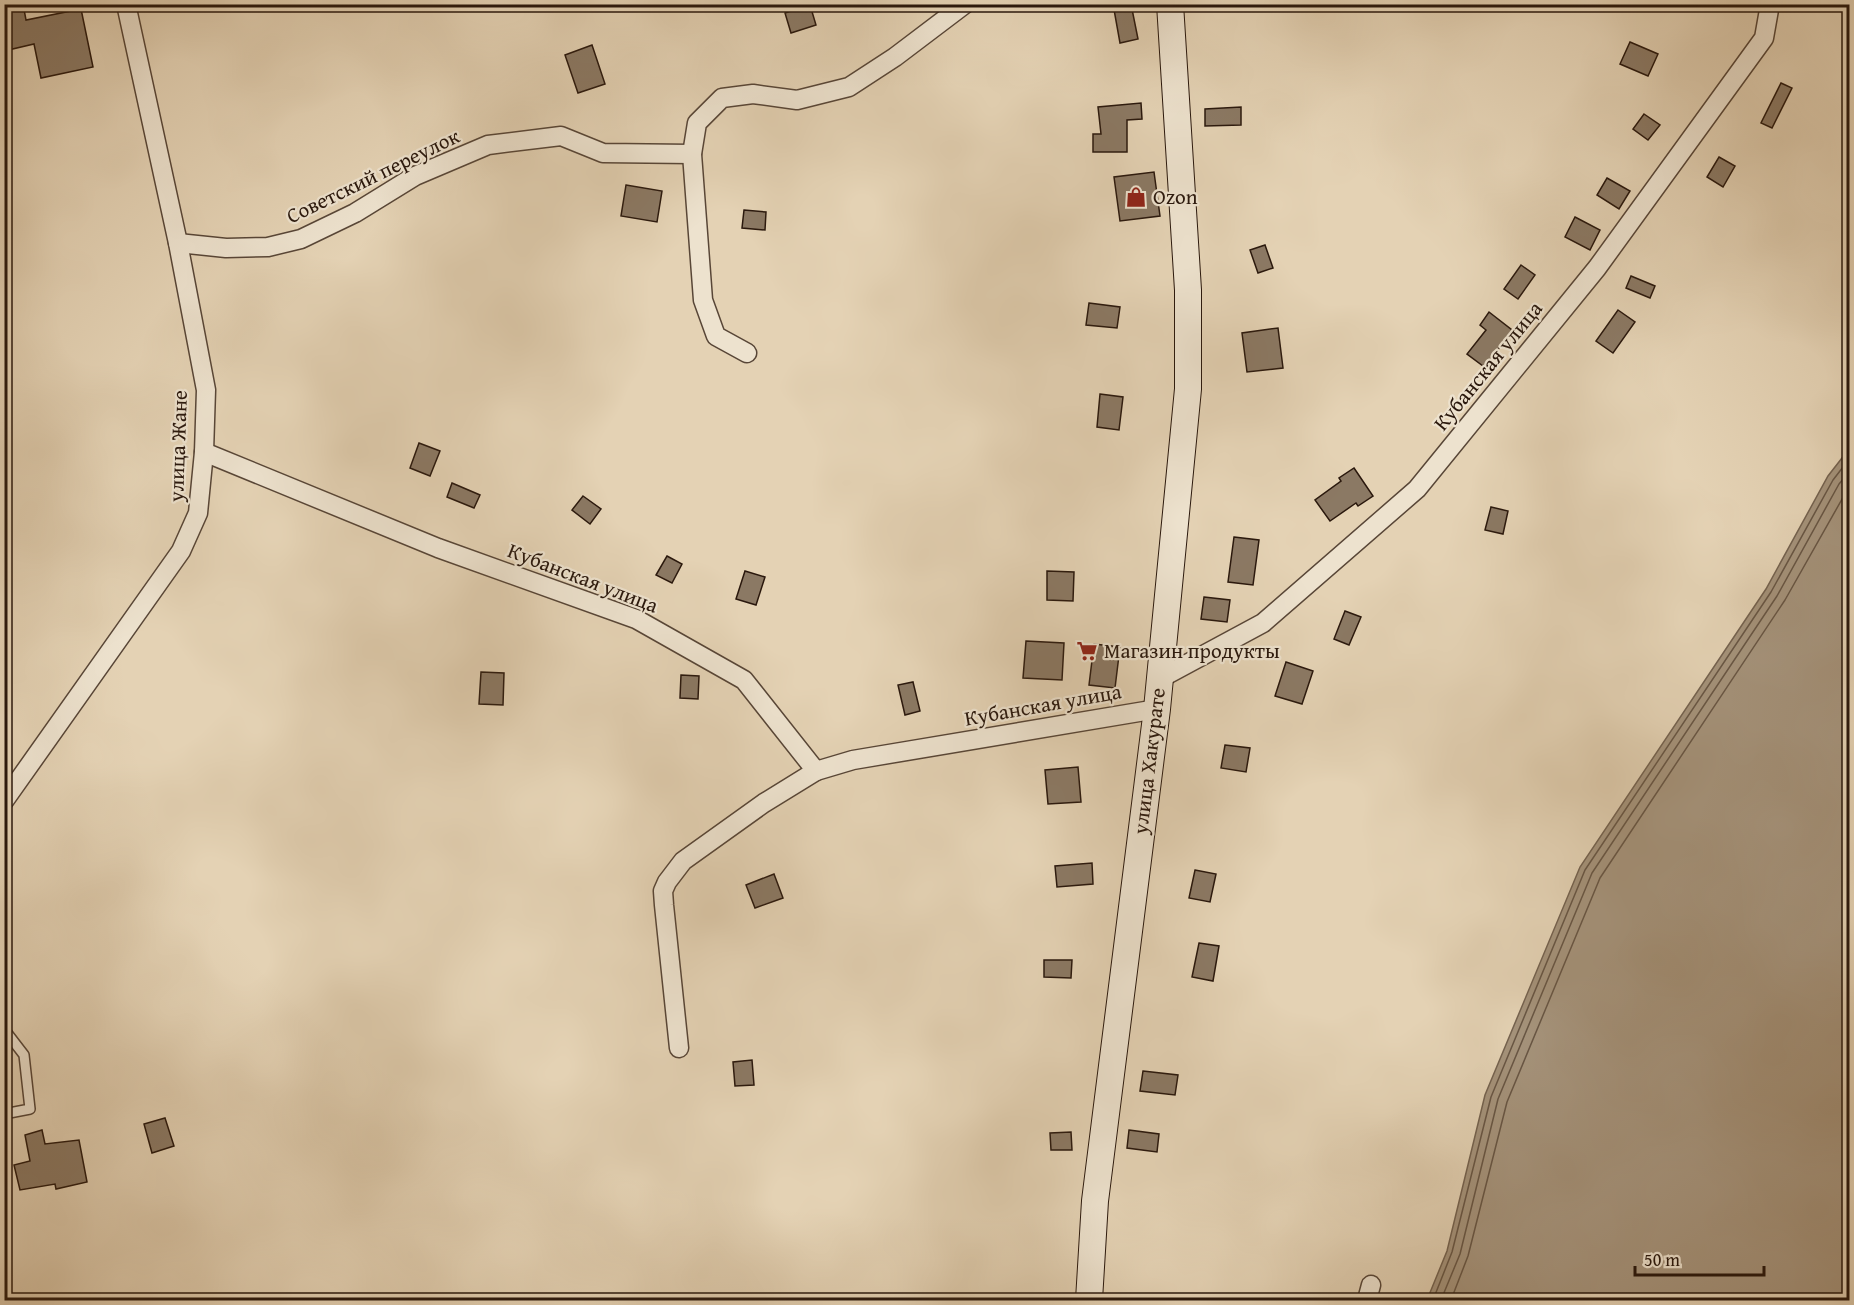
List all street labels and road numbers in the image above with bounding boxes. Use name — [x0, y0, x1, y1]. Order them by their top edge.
street label: Советский переулок — [281, 120, 465, 231]
street label: Кубанская улица — [1426, 294, 1550, 437]
street label: улица Жане — [160, 389, 195, 503]
street label: Кубанская улица — [504, 535, 663, 620]
street label: Кубанская улица — [962, 675, 1124, 734]
street label: улица Хакурате — [1124, 686, 1173, 837]

